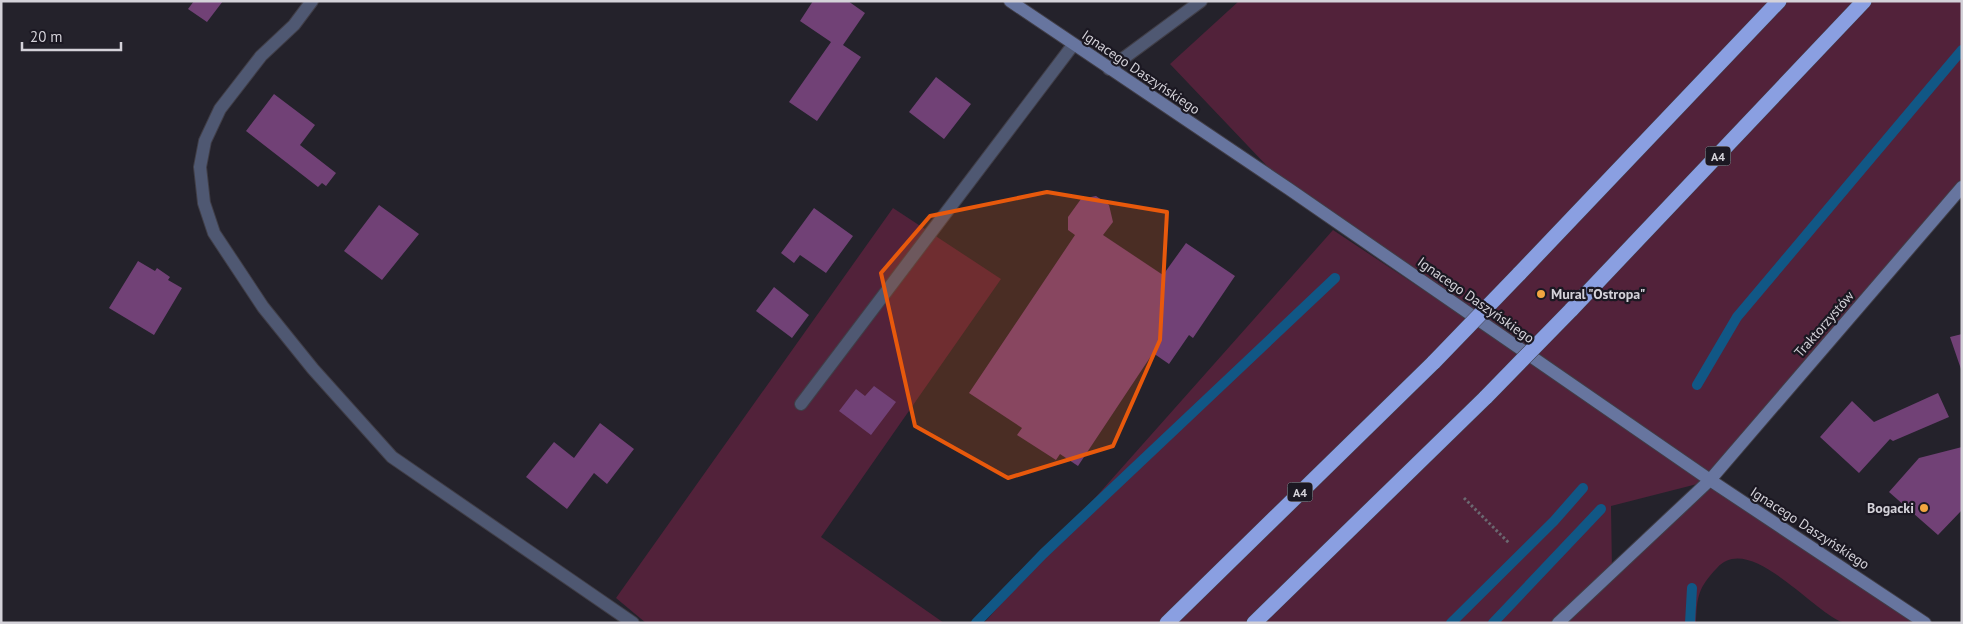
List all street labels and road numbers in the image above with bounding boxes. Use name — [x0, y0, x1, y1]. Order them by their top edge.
street label: Ignacego Daszyńskiego — [1079, 26, 1203, 118]
road number: A4 — [1706, 146, 1730, 166]
street label: Ignacego Daszyńskiego — [1414, 253, 1538, 347]
street label: Traktorzystów — [1790, 286, 1858, 361]
road number: A4 — [1288, 482, 1312, 502]
street label: Ignacego Daszyńskiego — [1747, 483, 1873, 573]

